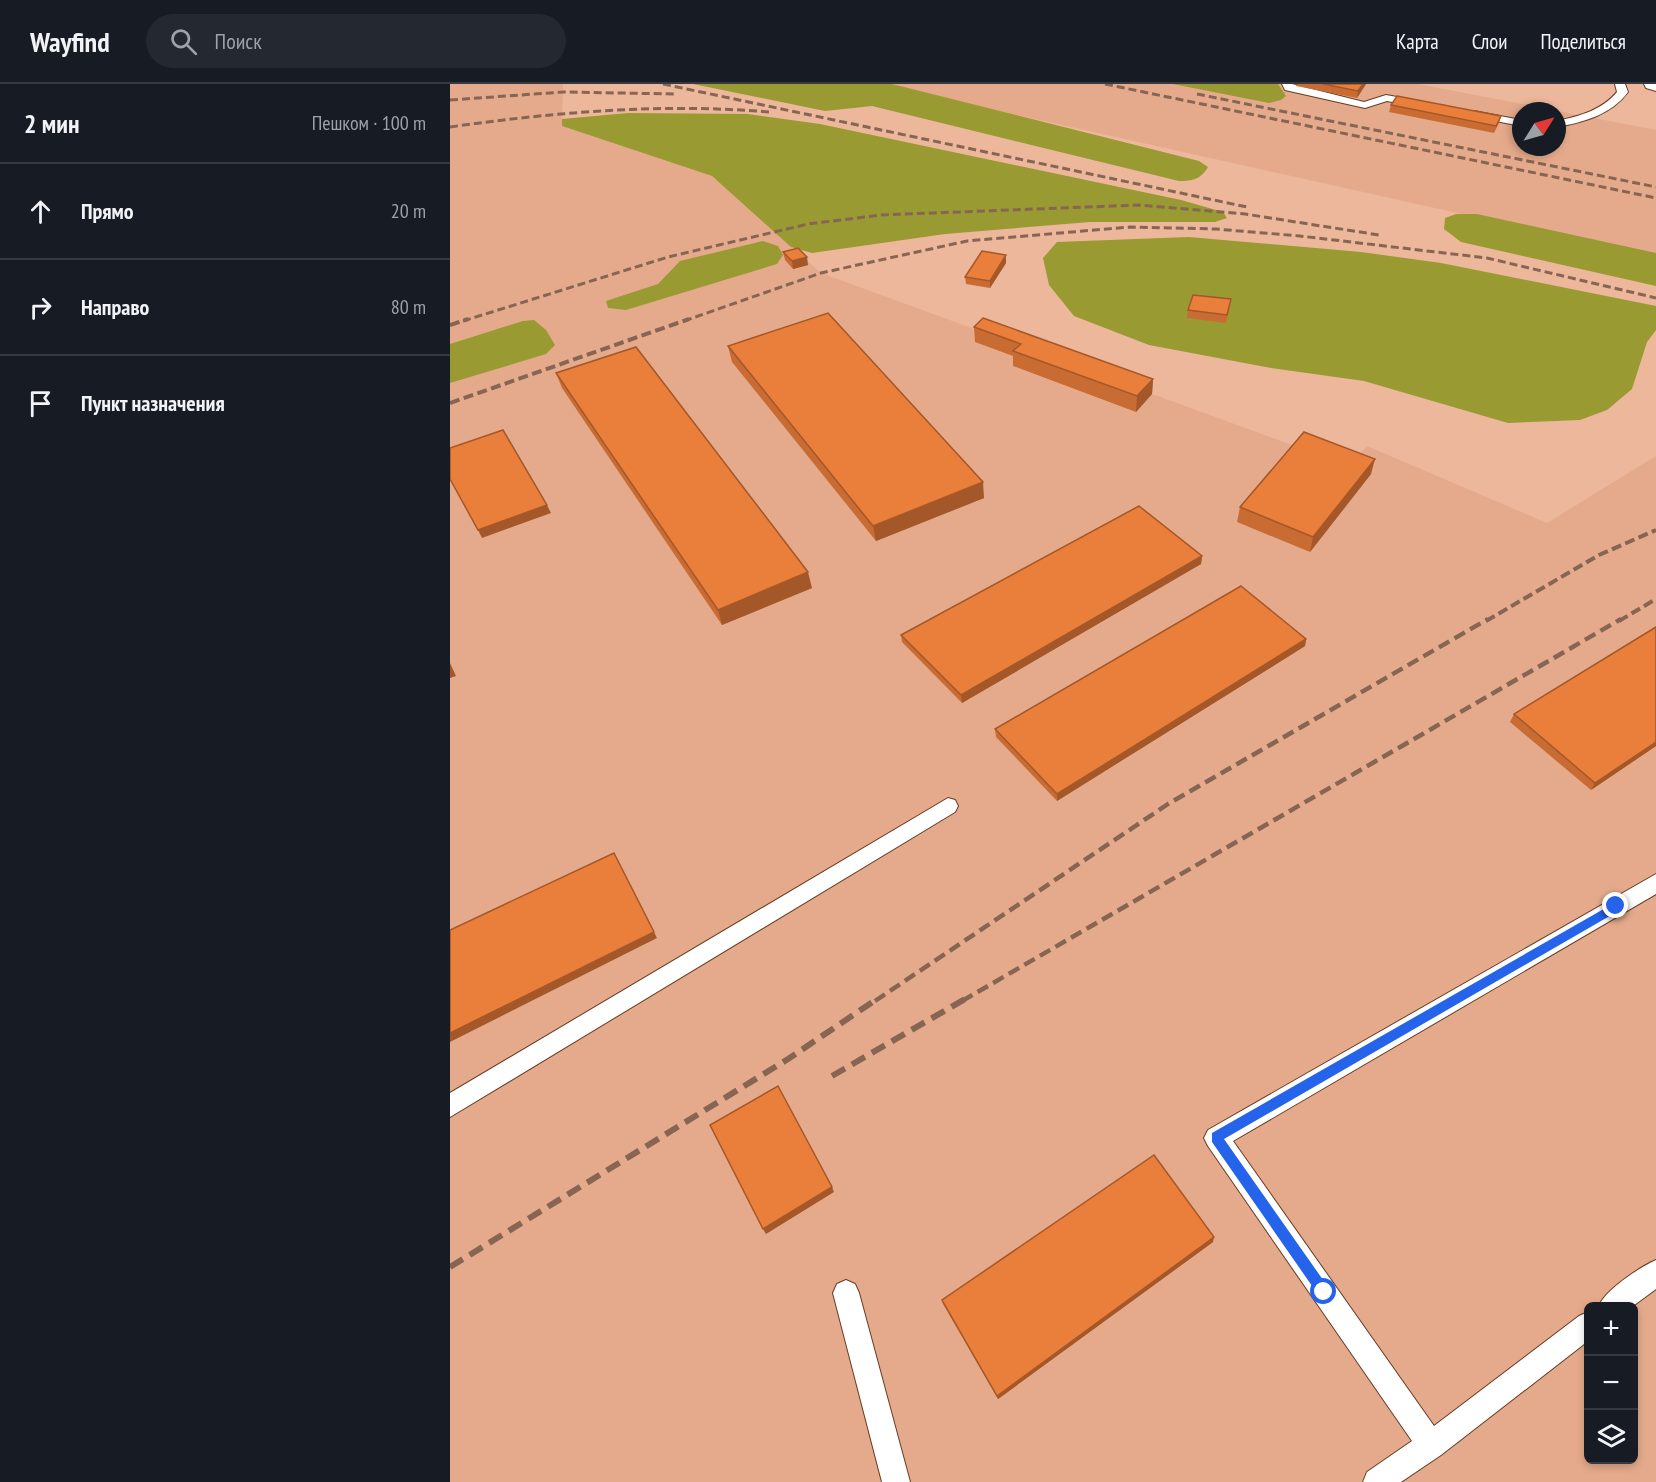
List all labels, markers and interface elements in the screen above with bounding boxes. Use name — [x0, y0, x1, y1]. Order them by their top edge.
search box — [146, 14, 566, 68]
text: Wayfind — [30, 23, 110, 60]
icon: search — [167, 25, 200, 58]
text: Поиск — [215, 27, 262, 55]
text: Карта — [1396, 28, 1439, 55]
text: Слои — [1472, 28, 1507, 55]
text: Поделиться — [1540, 28, 1626, 55]
north arrow — [1512, 102, 1566, 156]
text: 2 мин — [24, 107, 79, 140]
text: Пешком · 100 m — [312, 110, 426, 136]
icon: ahead — [24, 195, 57, 228]
text: Прямо — [81, 197, 134, 225]
text: 20 m — [391, 198, 426, 224]
icon: right — [24, 291, 57, 324]
text: Направо — [81, 293, 149, 321]
text: 80 m — [391, 294, 426, 320]
icon: arrive — [24, 387, 57, 420]
text: Пункт назначения — [81, 389, 225, 417]
route end — [1602, 892, 1628, 918]
route start — [1310, 1278, 1336, 1304]
map controls — [1584, 1302, 1638, 1464]
button: + — [1584, 1302, 1638, 1356]
button: − — [1584, 1356, 1638, 1410]
button: layers — [1584, 1410, 1638, 1464]

